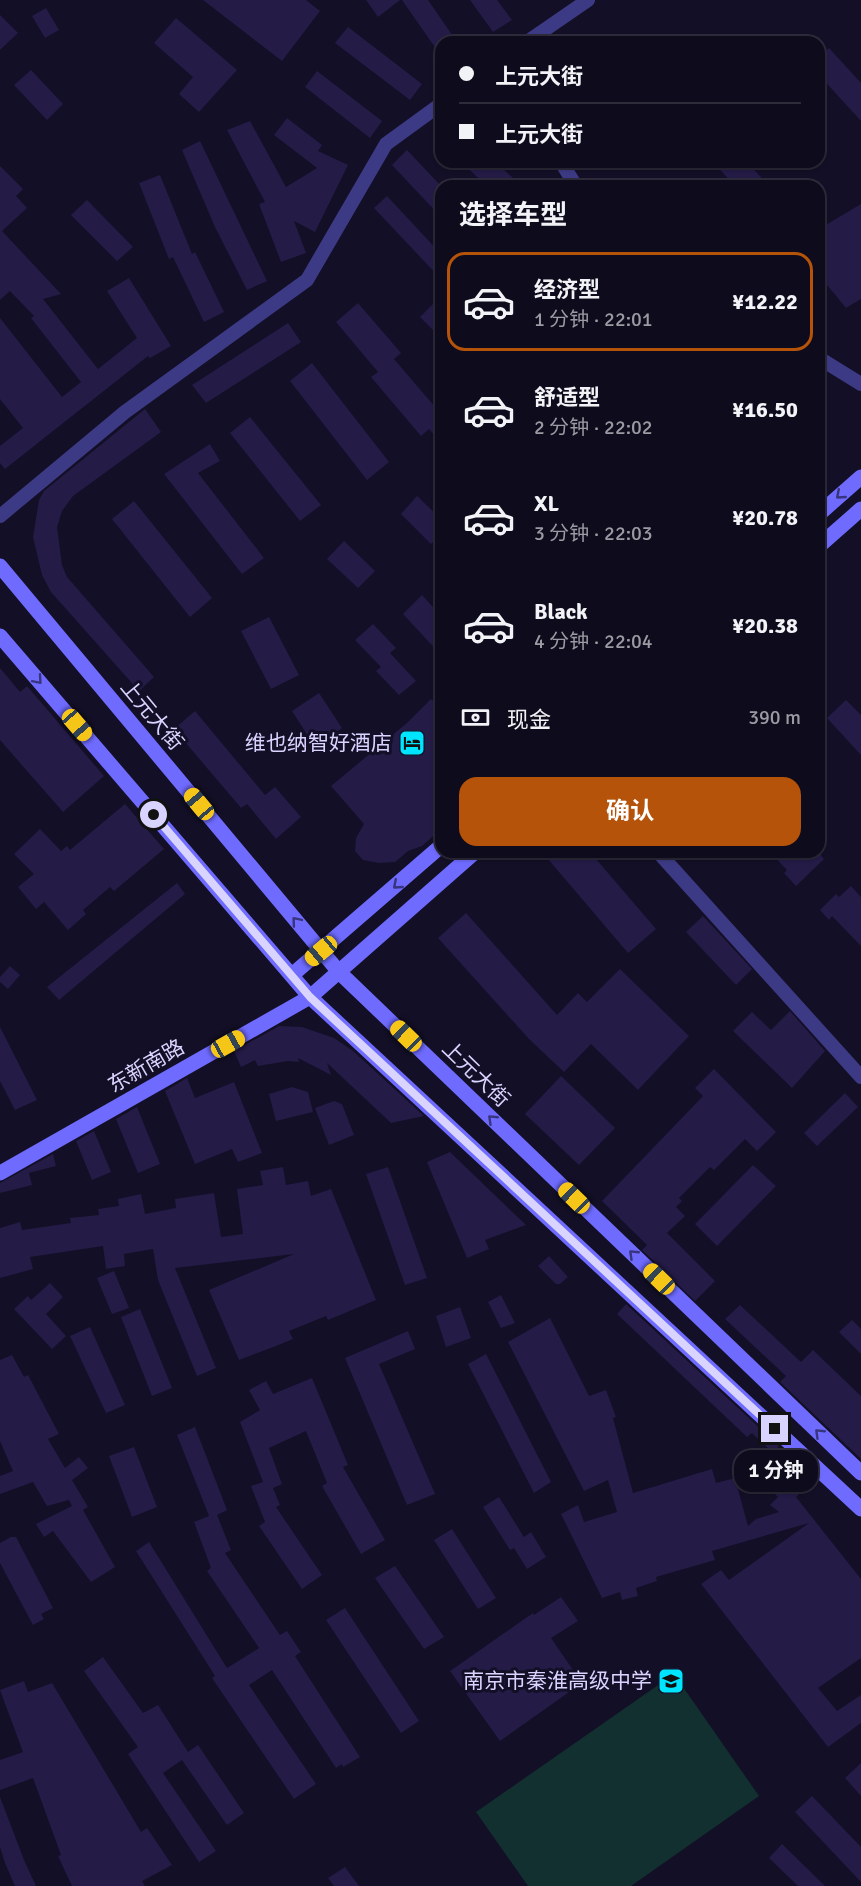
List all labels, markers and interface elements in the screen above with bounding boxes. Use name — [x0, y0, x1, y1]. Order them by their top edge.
text: 上元大街 — [495, 63, 583, 90]
text: 上元大街 — [495, 121, 583, 148]
text: 选择车型 — [459, 199, 567, 232]
icon: car — [462, 275, 516, 329]
text: 经济型 — [534, 276, 600, 303]
text: ¥12.22 — [732, 288, 798, 315]
text: 1 分钟 · 22:01 — [534, 307, 653, 332]
icon: car — [462, 383, 516, 437]
text: 舒适型 — [534, 384, 600, 411]
text: ¥16.50 — [732, 396, 798, 423]
text: 2 分钟 · 22:02 — [534, 415, 653, 440]
one-way arrow — [836, 488, 847, 499]
text: XL — [534, 490, 559, 517]
icon: car — [462, 491, 516, 545]
text: ¥20.78 — [732, 504, 798, 531]
text: 3 分钟 · 22:03 — [534, 521, 653, 546]
text: Black — [534, 598, 588, 625]
icon: car — [462, 599, 516, 653]
text: ¥20.38 — [732, 612, 798, 639]
text: 4 分钟 · 22:04 — [534, 629, 653, 654]
one-way arrow — [31, 673, 42, 684]
street label: 上元大街 — [115, 674, 189, 756]
icon: cash — [459, 701, 492, 734]
text: 390 m — [748, 705, 801, 730]
car — [58, 706, 96, 744]
text: 现金 — [507, 706, 551, 733]
hotel icon: 维也纳智好酒店 — [397, 728, 427, 758]
place label: 维也纳智好酒店 — [245, 730, 392, 756]
button: 确认 — [459, 777, 801, 846]
car — [181, 784, 217, 824]
route start — [140, 801, 167, 828]
one-way arrow — [393, 878, 404, 889]
one-way arrow — [292, 917, 303, 928]
car — [301, 933, 341, 969]
car — [387, 1017, 425, 1055]
car — [208, 1027, 248, 1061]
street label: 东新南路 — [103, 1034, 189, 1098]
street label: 上元大街 — [437, 1035, 515, 1113]
one-way arrow — [488, 1115, 499, 1126]
car — [555, 1179, 593, 1217]
one-way arrow — [629, 1250, 639, 1261]
car — [640, 1260, 678, 1298]
route end — [761, 1415, 788, 1442]
one-way arrow — [815, 1429, 826, 1440]
callout: 1 分钟 — [733, 1450, 817, 1492]
text: 1 分钟 — [748, 1458, 804, 1483]
school or university icon: 南京市秦淮高级中学 — [656, 1666, 686, 1696]
place label: 南京市秦淮高级中学 — [463, 1668, 652, 1694]

